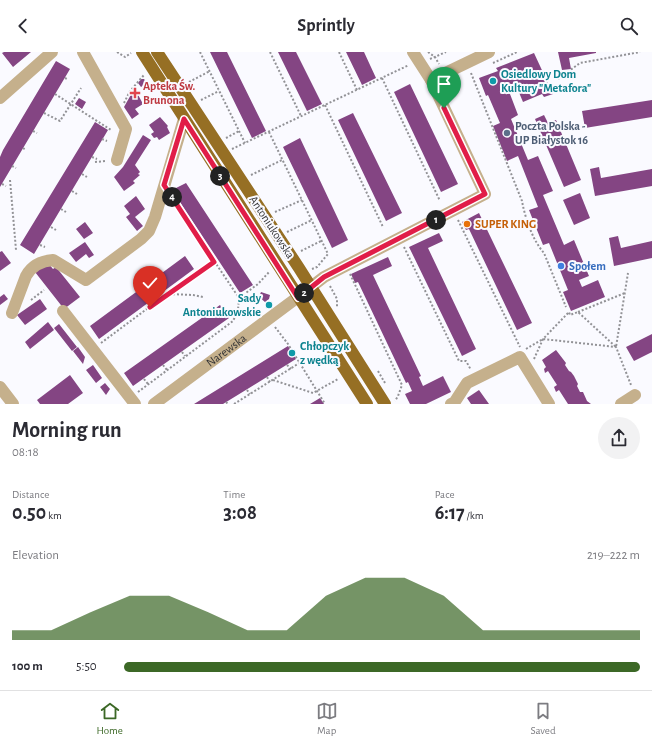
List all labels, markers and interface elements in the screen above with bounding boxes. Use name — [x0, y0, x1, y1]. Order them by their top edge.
icon: back — [12, 15, 34, 37]
icon: search — [618, 15, 640, 37]
text: Sprintly — [297, 17, 355, 35]
pin — [427, 67, 461, 108]
place label: Osiedlowy Dom Kultury "Metafora" — [501, 68, 591, 95]
icon: arrive — [433, 73, 455, 95]
marker: Osiedlowy Dom Kultury "Metafora" — [488, 76, 498, 86]
place label: Apteka Św. Brunona — [143, 78, 195, 106]
marker: Apteka Św. Brunona — [130, 88, 140, 98]
place label: Poczta Polska - UP Białystok 16 — [515, 120, 588, 147]
marker: Poczta Polska - UP Białystok 16 — [502, 128, 512, 138]
pin: 3 — [210, 166, 230, 186]
text: 3 — [218, 170, 222, 181]
pin: 4 — [162, 187, 182, 207]
text: 4 — [169, 191, 175, 202]
street label: Antoniukowska — [247, 194, 297, 261]
pin: 1 — [426, 210, 446, 230]
text: 1 — [434, 214, 438, 225]
place label: SUPER KING — [475, 218, 536, 230]
marker: SUPER KING — [462, 219, 472, 229]
place label: Społem — [569, 260, 606, 272]
marker: Społem — [556, 261, 566, 271]
pin — [133, 266, 167, 307]
icon: check — [139, 272, 161, 294]
pin: 2 — [294, 283, 314, 303]
text: 2 — [301, 287, 307, 298]
place label: Sady Antoniukowskie — [183, 292, 262, 318]
marker: Sady Antoniukowskie — [264, 300, 274, 310]
street label: Narewska — [204, 331, 249, 369]
place label: Chłopczyk z wędką — [300, 340, 349, 366]
marker: Chłopczyk z wędką — [287, 348, 297, 358]
button: share — [598, 417, 640, 459]
text: Morning run — [12, 419, 122, 441]
text: 08:18 — [12, 446, 39, 459]
text: Distance — [12, 489, 49, 500]
text: Time — [223, 489, 245, 500]
text: Pace — [435, 489, 454, 500]
text: 0.50 — [12, 503, 46, 523]
text: 3:08 — [223, 503, 257, 523]
text: 6:17 — [435, 503, 465, 523]
text: km — [46, 510, 62, 521]
text: /km — [465, 510, 484, 521]
text: Elevation — [12, 549, 59, 562]
text: 219–222 m — [587, 549, 640, 562]
text: 100 m — [12, 660, 43, 673]
text: 5:50 — [76, 660, 97, 673]
tab: Home — [96, 700, 123, 737]
tab: Map — [316, 700, 338, 737]
tab: Saved — [530, 700, 556, 737]

